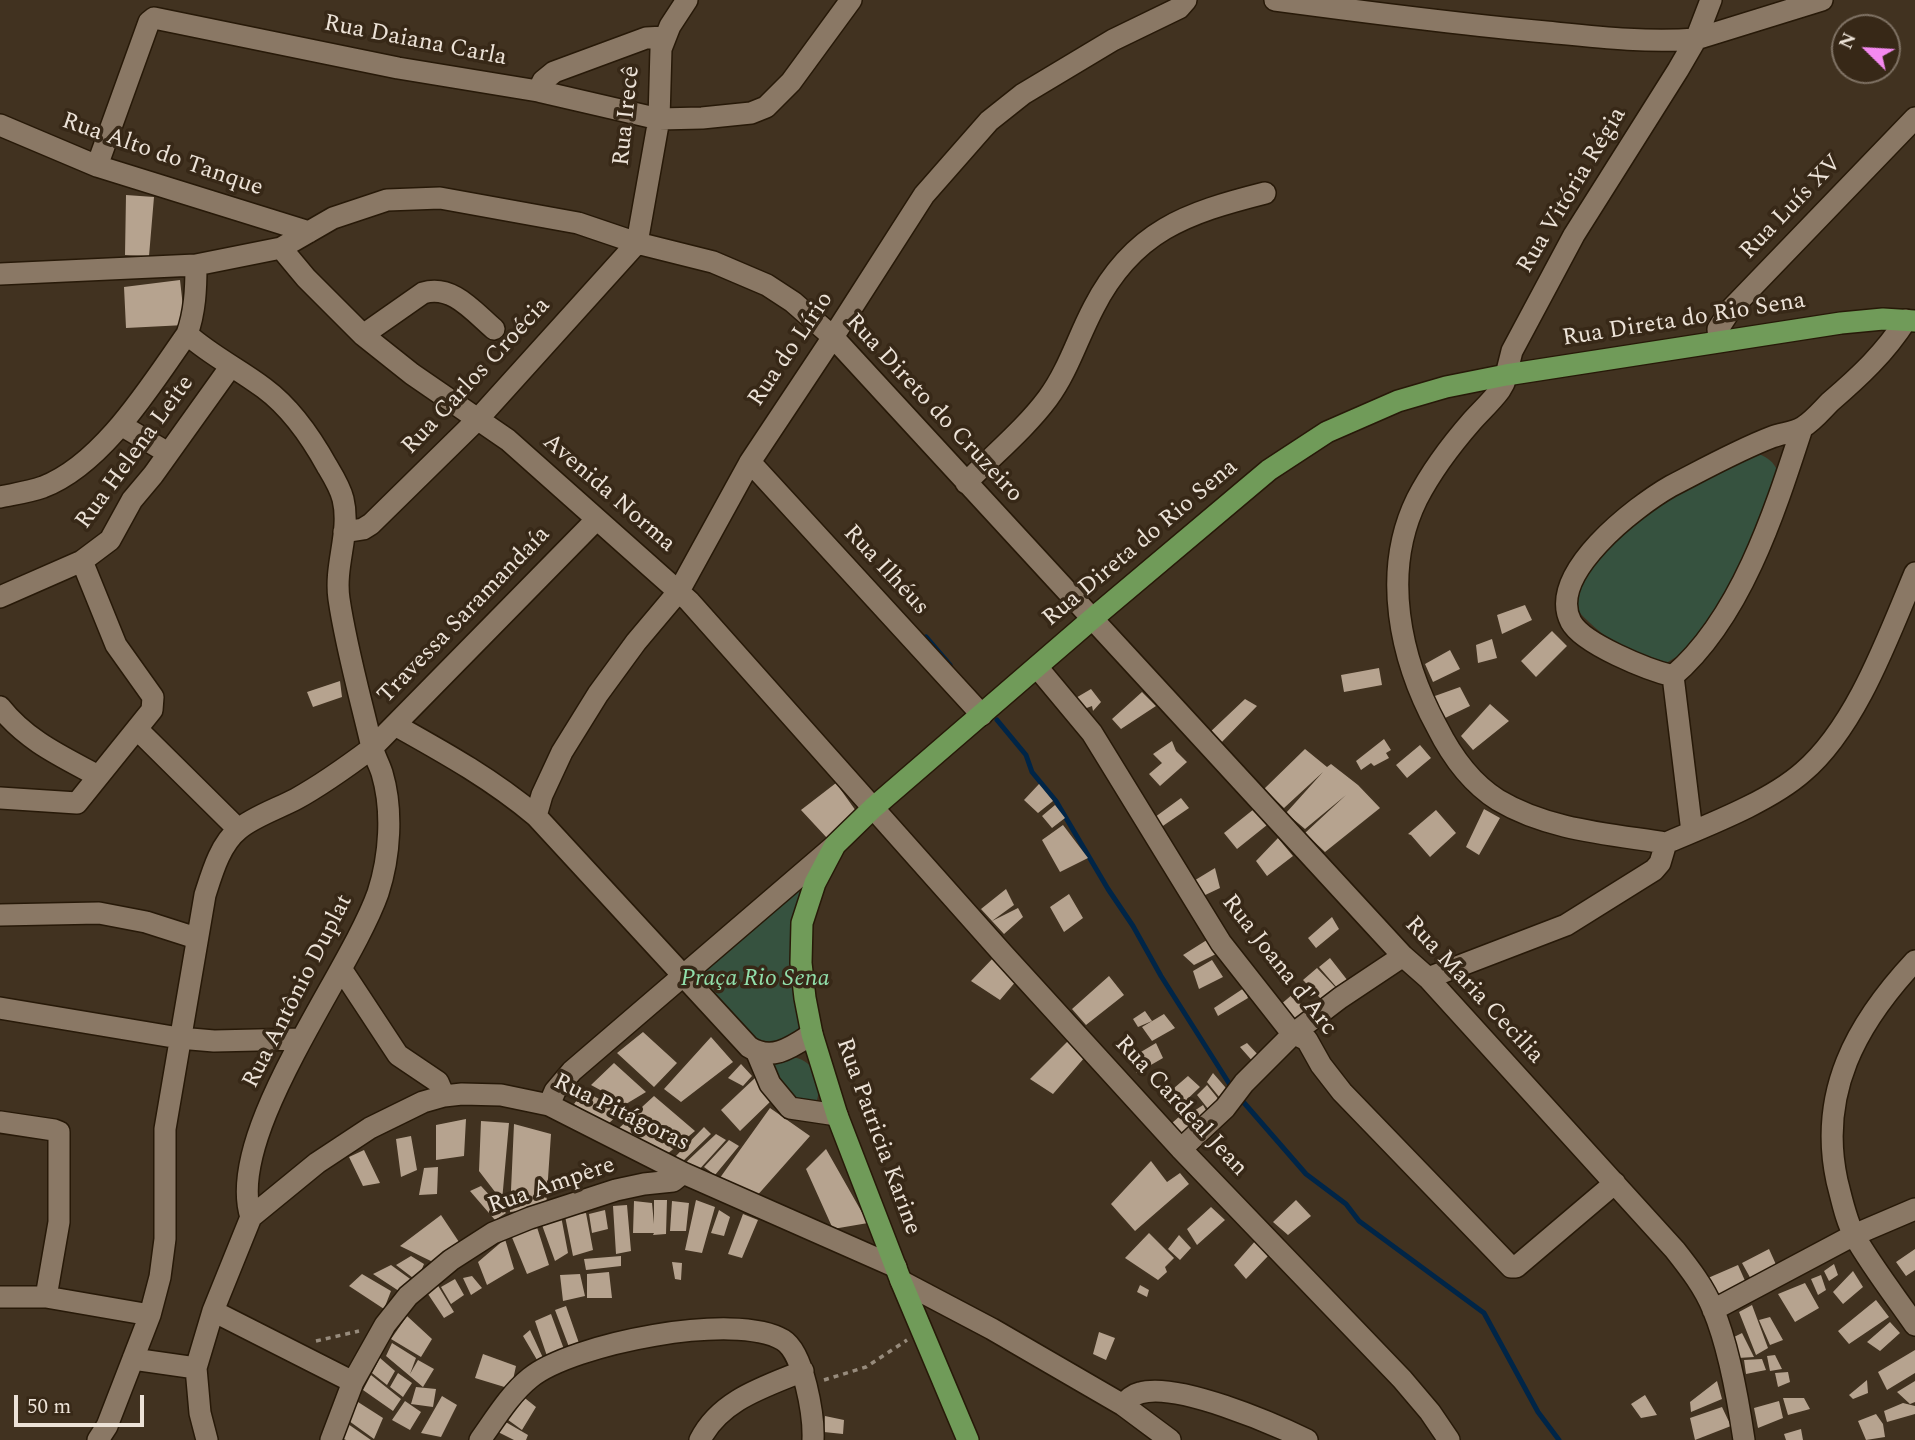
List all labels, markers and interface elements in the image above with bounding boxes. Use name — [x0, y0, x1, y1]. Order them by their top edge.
street label: Rua Daiana Carla — [321, 10, 509, 74]
north arrow — [1831, 14, 1901, 84]
text: N — [1832, 28, 1865, 54]
street label: Rua Irecê — [608, 64, 648, 168]
street label: Rua Vitória Régia — [1512, 103, 1634, 279]
street label: Rua Alto do Tanque — [58, 108, 266, 204]
street label: Rua Luís XV — [1735, 150, 1849, 266]
street label: Rua do Lírio — [743, 287, 841, 413]
street label: Rua Direta do Rio Sena — [1560, 288, 1808, 354]
street label: Rua Carlos Croécia — [397, 292, 557, 462]
street label: Rua Direto do Cruzeiro — [838, 309, 1028, 509]
street label: Rua Helena Leite — [71, 371, 201, 535]
street label: Avenida Norma — [536, 428, 680, 560]
street label: Rua Direta do Rio Sena — [1038, 454, 1244, 634]
street label: Rua Ilhéus — [836, 520, 934, 622]
street label: Travessa Saramandaía — [373, 521, 557, 711]
street label: Rua Antônio Duplat — [238, 890, 360, 1094]
street label: Rua Joana d'Arc — [1214, 890, 1342, 1042]
street label: Rua Maria Cecilia — [1397, 911, 1549, 1071]
park label: Praça Rio Sena — [680, 966, 830, 994]
street label: Rua Cardeal Jean — [1107, 1031, 1253, 1183]
street label: Rua Patricia Karine — [828, 1035, 926, 1239]
street label: Rua Pitágoras — [548, 1069, 694, 1159]
street label: Rua Ampère — [485, 1152, 619, 1222]
scale bar — [18, 1380, 147, 1424]
text: 50 m — [27, 1391, 71, 1423]

